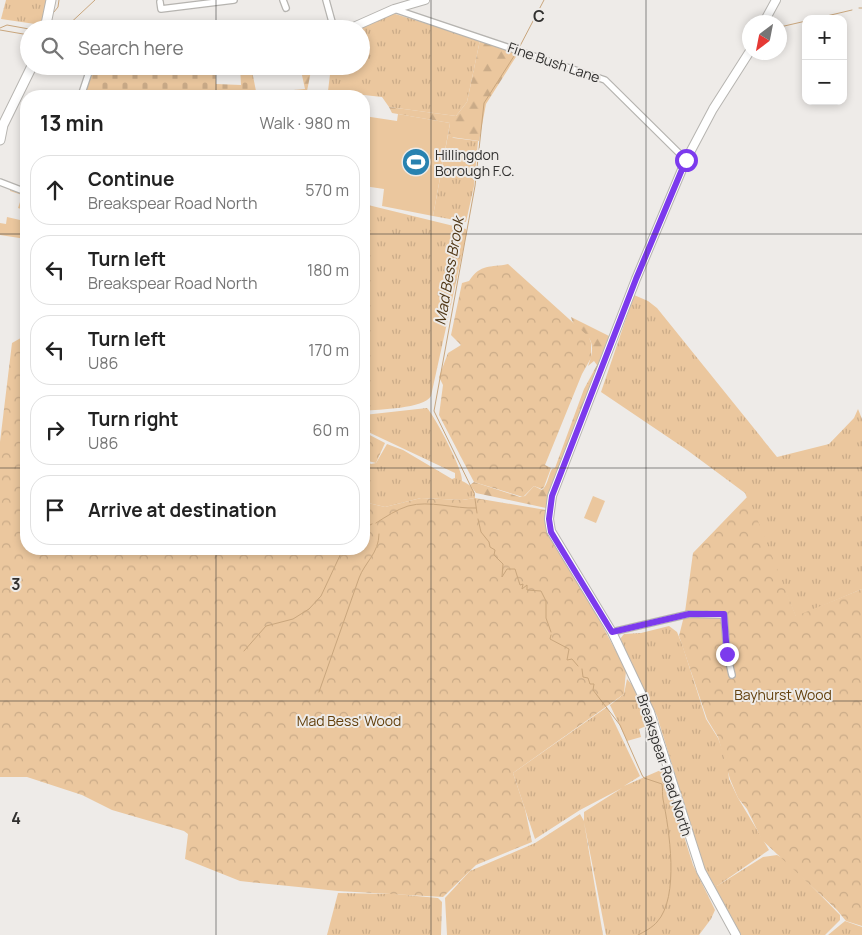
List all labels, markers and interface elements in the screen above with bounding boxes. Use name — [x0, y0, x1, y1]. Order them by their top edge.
text: C — [533, 5, 545, 27]
north arrow — [742, 15, 787, 60]
map controls — [802, 15, 847, 105]
button: + — [802, 15, 847, 60]
search box — [20, 20, 370, 75]
icon: search — [38, 34, 66, 62]
text: Search here — [78, 35, 184, 61]
street label: Fine Bush Lane — [505, 37, 603, 87]
button: − — [802, 60, 847, 105]
text: 13 min — [40, 109, 104, 137]
text: Walk · 980 m — [259, 112, 350, 134]
place label: Hillingdon Borough F.C. — [435, 145, 515, 180]
sports icon: Hillingdon Borough F.C. — [401, 147, 431, 177]
route start — [675, 149, 698, 172]
text: Continue — [88, 166, 174, 192]
icon: ahead — [41, 176, 69, 204]
text: 570 m — [305, 179, 349, 201]
text: Breakspear Road North — [88, 192, 257, 214]
water label: Mad Bess Brook — [429, 213, 469, 327]
text: Turn left — [88, 246, 166, 272]
icon: left — [41, 256, 69, 284]
text: 180 m — [307, 259, 349, 281]
text: Breakspear Road North — [88, 272, 257, 294]
text: Turn left — [88, 326, 166, 352]
icon: left — [41, 336, 69, 364]
text: 170 m — [308, 339, 349, 361]
text: U86 — [88, 352, 118, 374]
text: Turn right — [88, 406, 178, 432]
icon: right — [41, 416, 69, 444]
text: 60 m — [313, 419, 349, 441]
text: U86 — [88, 432, 118, 454]
icon: arrive — [41, 496, 69, 524]
text: Arrive at destination — [88, 497, 277, 523]
text: 3 — [11, 573, 21, 595]
route end — [716, 643, 739, 666]
park label: Bayhurst Wood — [734, 685, 832, 704]
street label: Breakspear Road North — [633, 692, 697, 838]
park label: Mad Bess' Wood — [297, 711, 401, 730]
text: 4 — [11, 807, 21, 829]

